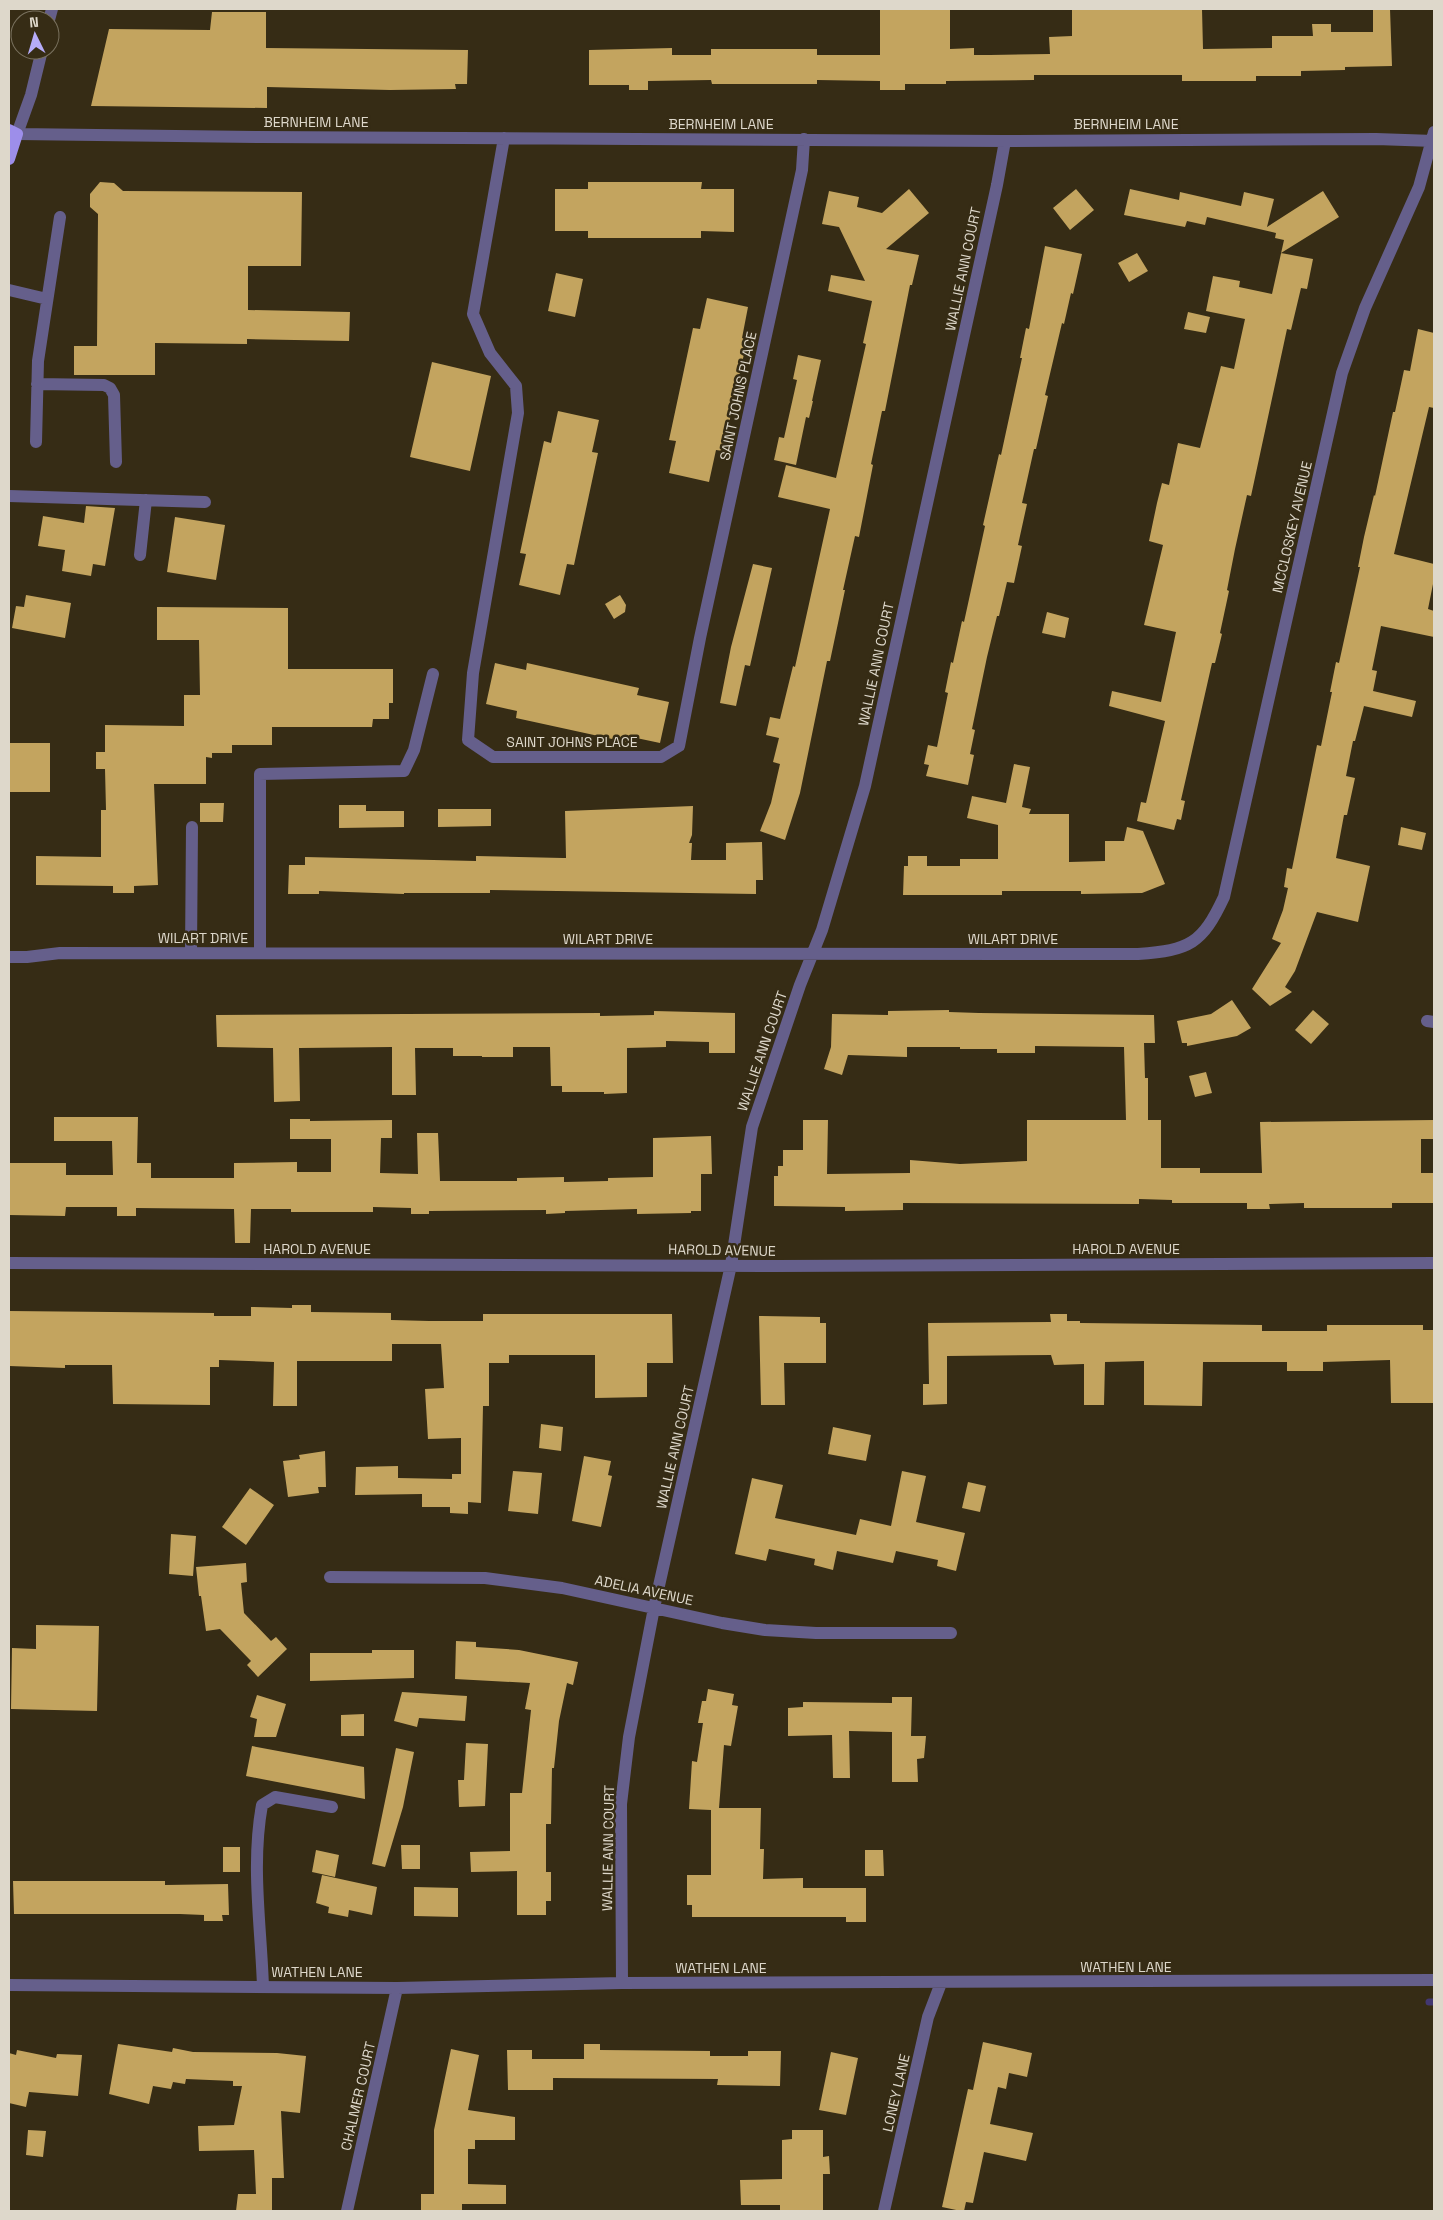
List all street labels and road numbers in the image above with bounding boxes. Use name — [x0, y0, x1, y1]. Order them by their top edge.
street label: BERNHEIM LANE — [263, 113, 369, 131]
street label: BERNHEIM LANE — [668, 115, 774, 133]
street label: BERNHEIM LANE — [1073, 115, 1179, 133]
street label: WALLIE ANN COURT — [941, 205, 985, 333]
street label: SAINT JOHNS PLACE — [716, 330, 760, 462]
street label: MCCLOSKEY AVENUE — [1268, 459, 1316, 595]
street label: WALLIE ANN COURT — [854, 600, 898, 728]
street label: SAINT JOHNS PLACE — [506, 733, 638, 751]
street label: WILART DRIVE — [158, 929, 248, 947]
street label: WILART DRIVE — [563, 930, 653, 948]
street label: WILART DRIVE — [968, 930, 1058, 948]
street label: WALLIE ANN COURT — [733, 988, 791, 1114]
street label: HAROLD AVENUE — [263, 1240, 371, 1258]
street label: HAROLD AVENUE — [668, 1240, 776, 1260]
street label: HAROLD AVENUE — [1072, 1240, 1180, 1258]
street label: WALLIE ANN COURT — [652, 1383, 698, 1511]
street label: ADELIA AVENUE — [593, 1571, 695, 1609]
street label: WALLIE ANN COURT — [598, 1785, 618, 1911]
street label: WATHEN LANE — [1080, 1958, 1172, 1976]
street label: WATHEN LANE — [675, 1959, 767, 1977]
street label: WATHEN LANE — [271, 1963, 363, 1981]
street label: CHALMER COURT — [337, 2040, 379, 2152]
street label: LONEY LANE — [878, 2052, 914, 2134]

